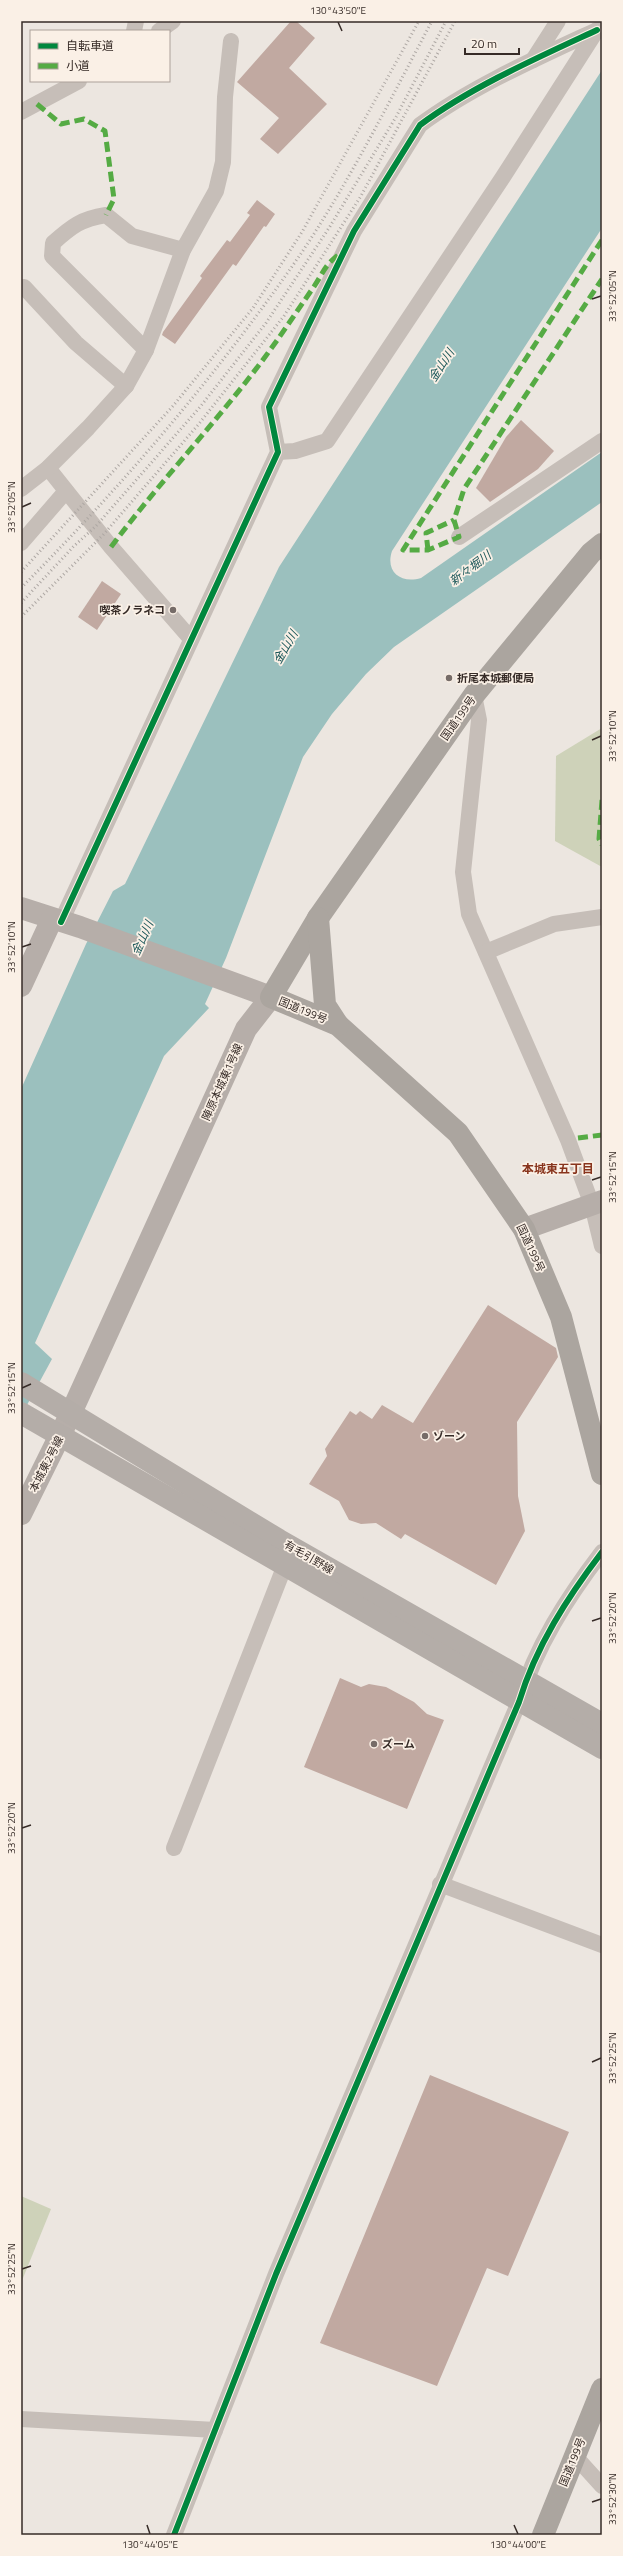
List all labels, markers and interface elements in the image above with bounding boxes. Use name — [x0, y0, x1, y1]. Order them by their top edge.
text: 130°43'50"E — [310, 3, 367, 18]
legend — [30, 30, 170, 82]
scale bar — [465, 30, 519, 56]
text: 20 m — [471, 34, 497, 53]
text: 自転車道 — [66, 36, 114, 55]
text: 小道 — [66, 56, 90, 75]
text: 33°52'05"N — [605, 270, 620, 322]
water label: 金山川 — [423, 343, 460, 385]
text: 33°52'05"N — [4, 481, 19, 533]
water label: 新々堀川 — [445, 545, 496, 590]
place label: 喫茶ノラネコ — [99, 602, 165, 618]
marker: 喫茶ノラネコ — [168, 605, 178, 615]
water label: 金山川 — [268, 625, 303, 667]
place label: 折尾本城郵便局 — [457, 670, 534, 686]
marker: 折尾本城郵便局 — [444, 673, 454, 683]
street label: 国道199号 — [437, 692, 479, 744]
text: 33°52'10"N — [605, 710, 620, 762]
water label: 金山川 — [126, 916, 159, 958]
text: 33°52'10"N — [4, 921, 19, 973]
street label: 国道199号 — [276, 993, 330, 1027]
street label: 陣原本城東1号線 — [198, 1041, 246, 1123]
text: 33°52'15"N — [605, 1151, 620, 1203]
district label: 本城東五丁目 — [522, 1159, 594, 1178]
street label: 国道199号 — [513, 1221, 549, 1275]
text: 33°52'15"N — [4, 1362, 19, 1414]
place label: ゾーン — [433, 1428, 465, 1444]
marker: ゾーン — [420, 1431, 430, 1441]
street label: 本城東2号線 — [25, 1433, 67, 1495]
street label: 有毛引野線 — [281, 1536, 337, 1578]
text: 33°52'20"N — [605, 1592, 620, 1644]
place label: ズーム — [382, 1736, 415, 1752]
marker: ズーム — [369, 1739, 379, 1749]
text: 33°52'20"N — [4, 1802, 19, 1854]
text: 33°52'25"N — [605, 2032, 620, 2084]
text: 33°52'25"N — [4, 2243, 19, 2295]
street label: 国道199号 — [555, 2435, 589, 2489]
text: 33°52'30"N — [605, 2473, 620, 2525]
text: 130°44'05"E — [122, 2537, 179, 2552]
text: 130°44'00"E — [490, 2537, 547, 2552]

